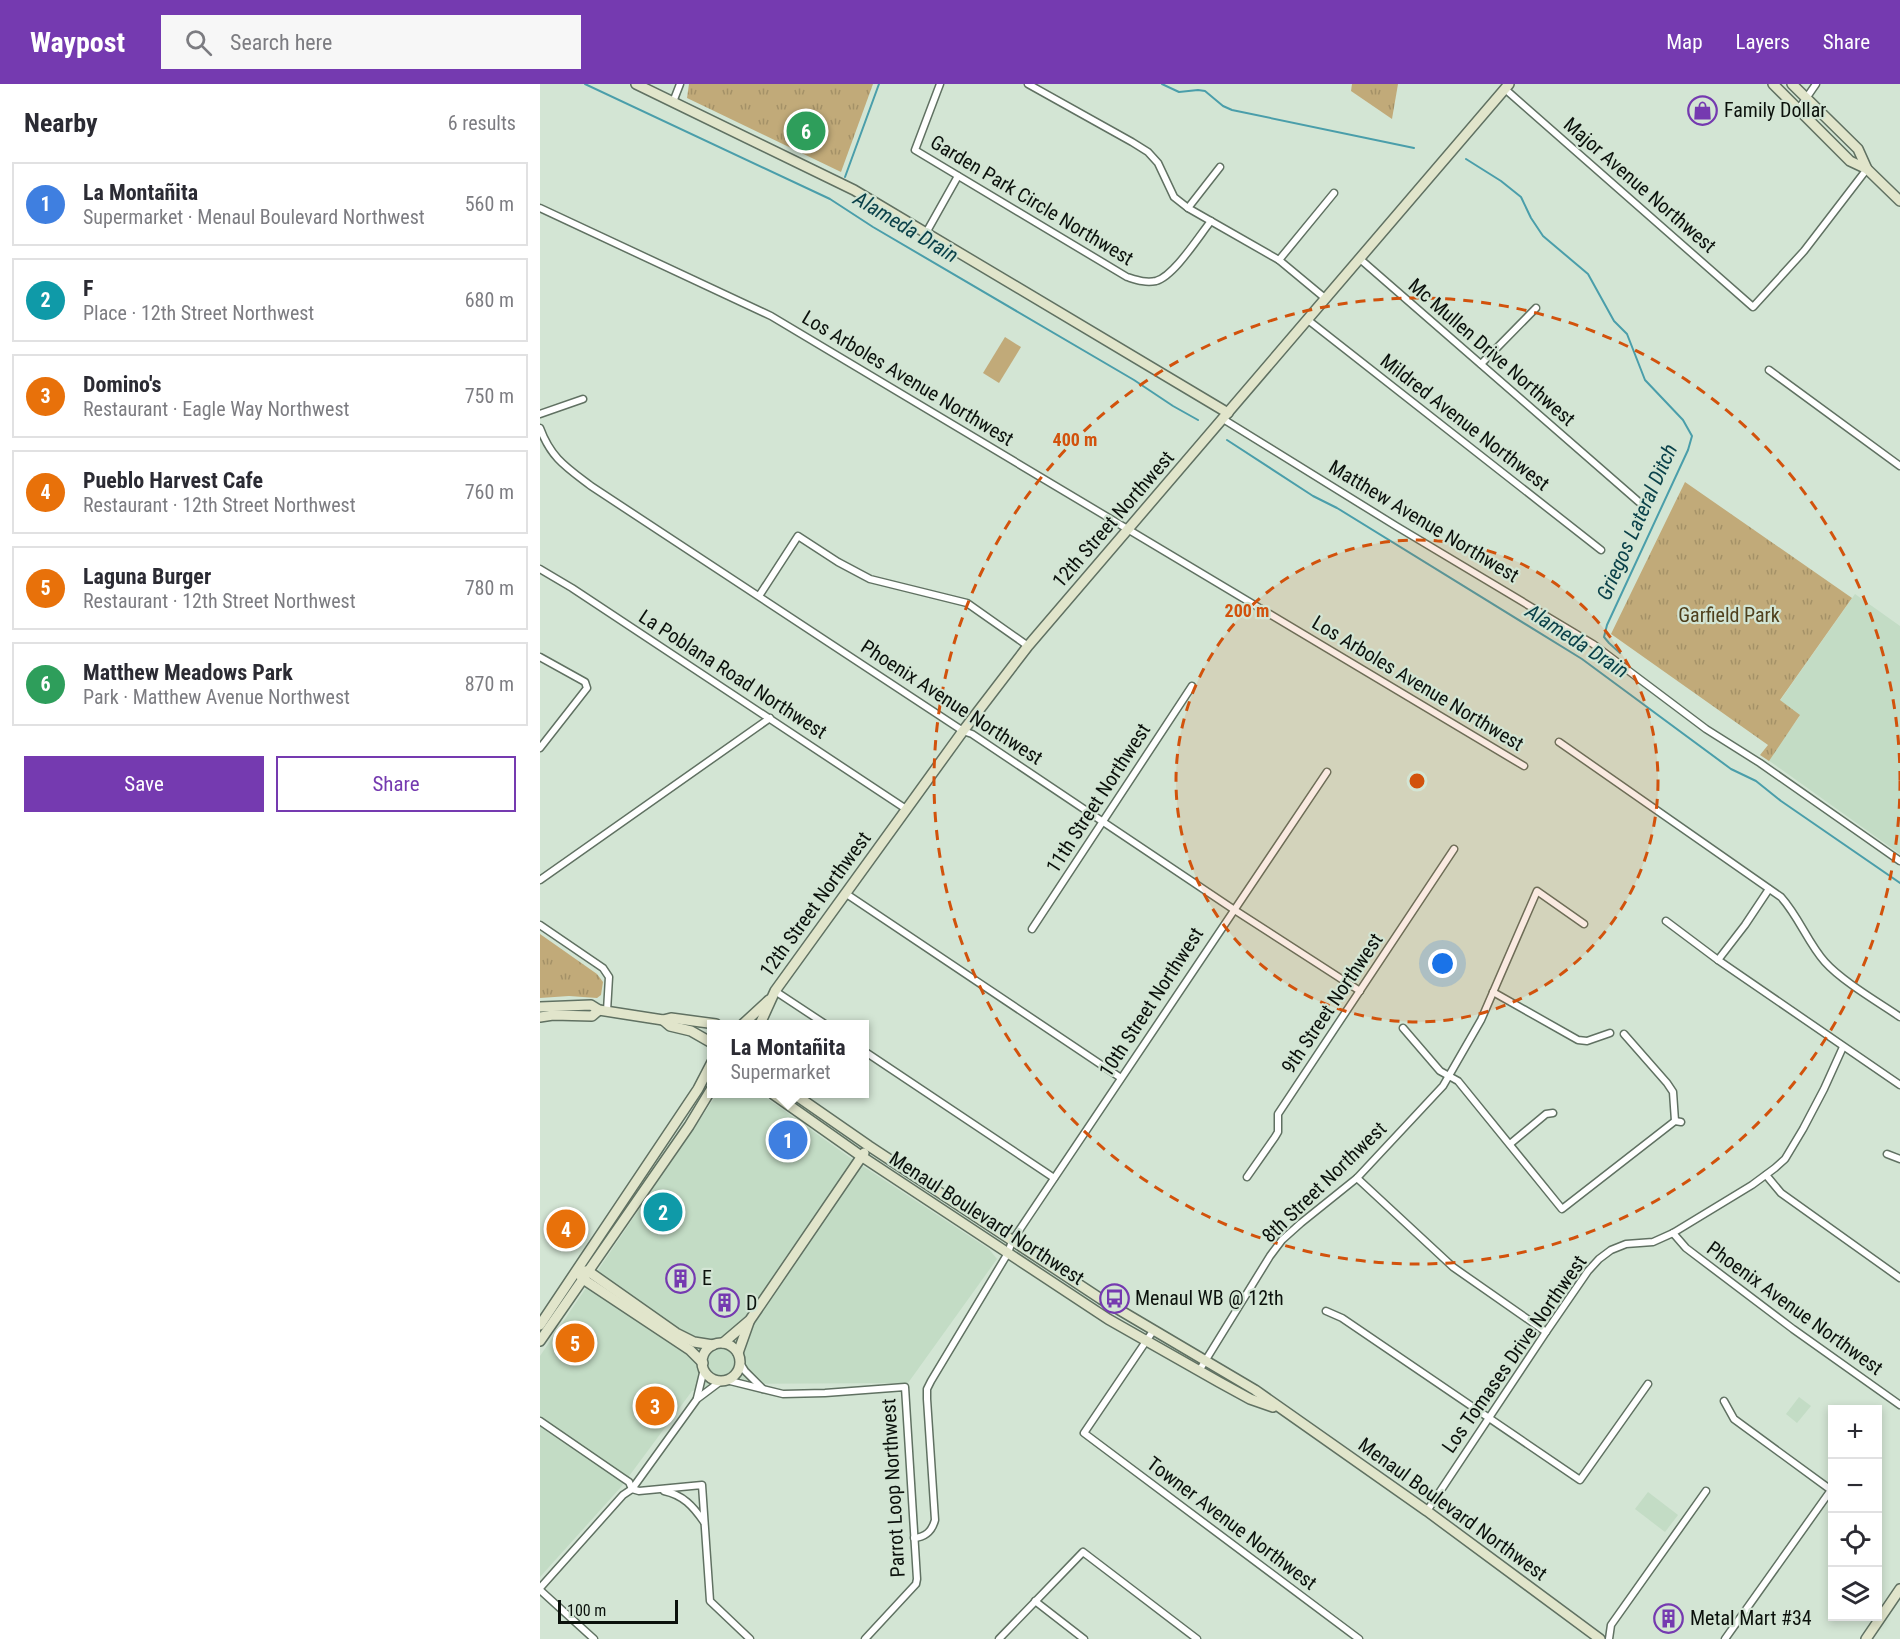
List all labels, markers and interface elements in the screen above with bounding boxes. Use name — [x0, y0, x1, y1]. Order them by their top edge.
search box — [161, 15, 581, 69]
text: Waypost — [30, 26, 125, 59]
icon: search — [182, 26, 215, 59]
text: Search here — [230, 30, 332, 55]
text: Map — [1666, 30, 1703, 54]
text: Layers — [1736, 30, 1790, 54]
text: Share — [1823, 30, 1870, 54]
shop icon: Family Dollar — [1687, 94, 1719, 126]
place label: Family Dollar — [1724, 98, 1826, 122]
text: Nearby — [24, 108, 98, 138]
pin: 6 — [786, 108, 826, 154]
text: 6 results — [448, 111, 516, 135]
street label: Major Avenue Northwest — [1559, 112, 1721, 258]
street label: Garden Park Circle Northwest — [926, 130, 1138, 270]
text: La Montañita — [83, 180, 198, 205]
water label: Alameda Drain — [849, 186, 963, 268]
text: 1 — [40, 192, 51, 216]
text: 560 m — [465, 192, 514, 216]
text: Supermarket · Menaul Boulevard Northwest — [83, 205, 425, 229]
street label: Mc Mullen Drive Northwest — [1404, 273, 1580, 431]
text: F — [83, 276, 93, 301]
text: 2 — [40, 288, 51, 312]
text: 680 m — [465, 288, 514, 312]
text: Place · 12th Street Northwest — [83, 301, 314, 325]
street label: Los Arboles Avenue Northwest — [798, 305, 1018, 451]
street label: Mildred Avenue Northwest — [1376, 348, 1554, 496]
text: Domino's — [83, 372, 162, 397]
text: 3 — [40, 384, 51, 408]
text: 750 m — [465, 384, 514, 408]
text: Restaurant · Eagle Way Northwest — [83, 397, 349, 421]
text: 400 m — [1053, 429, 1097, 450]
water label: Griegos Lateral Ditch — [1592, 440, 1682, 604]
street label: 12th Street Northwest — [1047, 446, 1179, 592]
street label: Matthew Avenue Northwest — [1325, 455, 1523, 587]
text: Pueblo Harvest Cafe — [83, 468, 263, 493]
text: 4 — [40, 480, 51, 504]
text: 760 m — [465, 480, 514, 504]
text: Restaurant · 12th Street Northwest — [83, 493, 356, 517]
text: Laguna Burger — [83, 564, 211, 589]
text: 5 — [40, 576, 51, 600]
text: 780 m — [465, 576, 514, 600]
text: Restaurant · 12th Street Northwest — [83, 589, 356, 613]
water label: Alameda Drain — [1520, 598, 1633, 683]
text: 200 m — [1225, 600, 1269, 621]
park label: Garfield Park — [1678, 603, 1780, 627]
street label: La Poblana Road Northwest — [634, 604, 832, 744]
street label: Los Arboles Avenue Northwest — [1308, 610, 1528, 756]
street label: Phoenix Avenue Northwest — [857, 634, 1047, 770]
text: Matthew Meadows Park — [83, 660, 293, 685]
text: 6 — [40, 672, 51, 696]
text: 870 m — [465, 672, 514, 696]
text: Park · Matthew Avenue Northwest — [83, 685, 350, 709]
street label: 11th Street Northwest — [1041, 719, 1155, 877]
button: Save — [24, 756, 264, 812]
button: Share — [276, 756, 516, 812]
centre of rings — [1407, 771, 1427, 791]
street label: 12th Street Northwest — [754, 827, 876, 981]
street label: 10th Street Northwest — [1094, 923, 1208, 1081]
street label: 9th Street Northwest — [1276, 928, 1388, 1077]
your location — [1428, 949, 1457, 978]
popup — [707, 1020, 869, 1098]
text: La Montañita — [730, 1035, 846, 1060]
text: Supermarket — [730, 1060, 831, 1084]
street label: 8th Street Northwest — [1257, 1117, 1391, 1247]
pin: 1 — [768, 1118, 808, 1162]
street label: Menaul Boulevard Northwest — [885, 1146, 1089, 1290]
pin: 2 — [644, 1190, 682, 1234]
pin: 4 — [546, 1206, 586, 1252]
street label: Phoenix Avenue Northwest — [1702, 1236, 1888, 1380]
street label: Los Tomases Drive Northwest — [1437, 1251, 1591, 1457]
building icon: E — [665, 1262, 697, 1294]
place label: E — [702, 1266, 712, 1290]
bus stop icon: Menaul WB @ 12th — [1098, 1282, 1130, 1314]
place label: Menaul WB @ 12th — [1135, 1286, 1284, 1310]
building icon: D — [709, 1287, 741, 1319]
place label: D — [746, 1291, 757, 1315]
pin: 5 — [555, 1320, 594, 1366]
pin: 3 — [636, 1384, 674, 1428]
street label: Parrot Loop Northwest — [876, 1398, 910, 1578]
map controls — [1828, 1405, 1882, 1621]
button: + — [1828, 1405, 1882, 1459]
street label: Menaul Boulevard Northwest — [1354, 1432, 1552, 1586]
street label: Towner Avenue Northwest — [1142, 1451, 1322, 1595]
button: − — [1828, 1459, 1882, 1513]
button: locate — [1828, 1513, 1882, 1567]
button: layers — [1828, 1567, 1882, 1621]
scale bar — [558, 1597, 678, 1624]
text: 100 m — [567, 1601, 606, 1620]
building icon: Metal Mart #34 — [1653, 1602, 1685, 1634]
place label: Metal Mart #34 — [1690, 1606, 1812, 1630]

